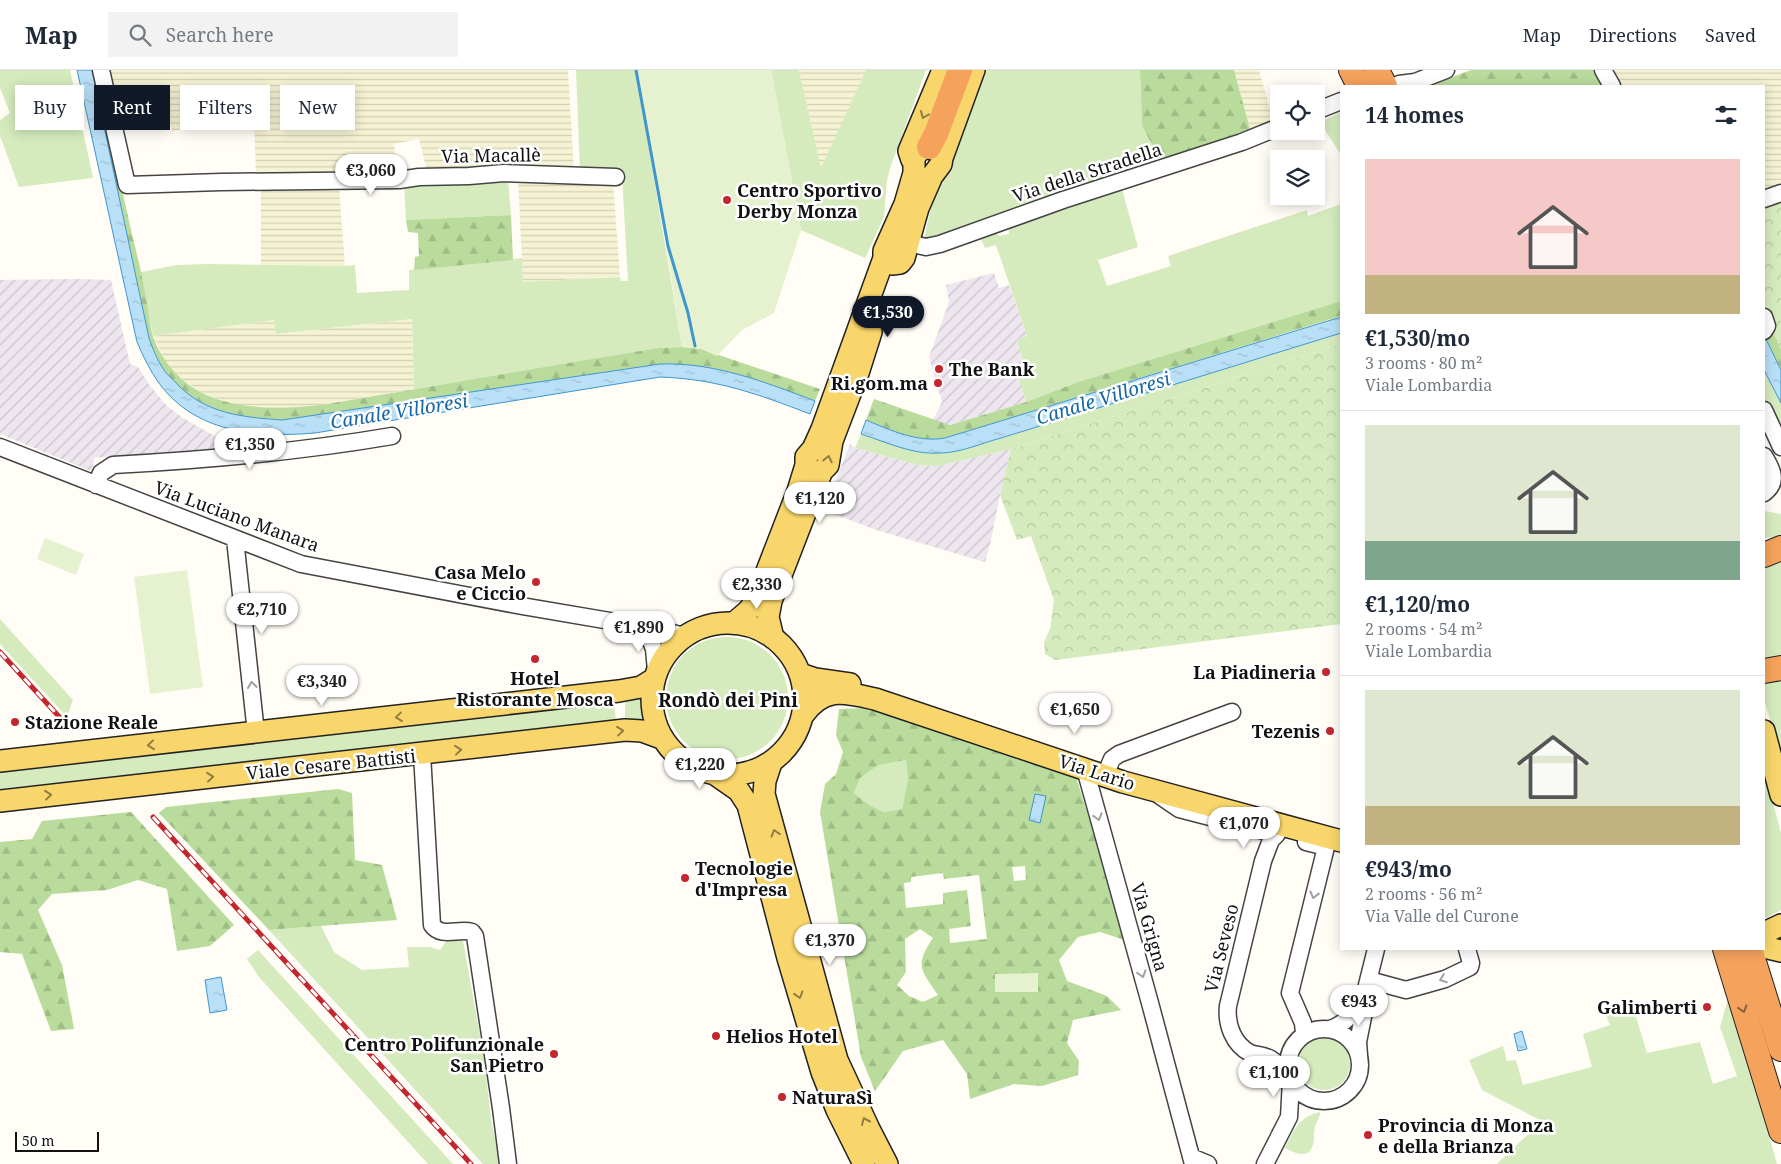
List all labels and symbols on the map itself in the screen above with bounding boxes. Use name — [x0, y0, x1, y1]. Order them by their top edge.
one-way arrow — [920, 110, 931, 119]
street label: Via della Stradella — [1009, 137, 1165, 207]
street label: Via Macallè — [441, 142, 541, 168]
pin: €3,060 — [330, 154, 412, 196]
place label: Centro Sportivo Derby Monza — [737, 178, 882, 223]
marker: Centro Sportivo Derby Monza — [721, 194, 733, 206]
pin: €1,530 — [847, 296, 929, 338]
place label: The Bank — [949, 357, 1035, 381]
marker: The Bank — [933, 363, 945, 375]
water label: Canale Villoresi — [1033, 365, 1173, 431]
place label: Ri.gom.ma — [831, 371, 928, 395]
marker: Ri.gom.ma — [932, 377, 944, 389]
water label: Canale Villoresi — [328, 387, 470, 435]
pin: €1,350 — [209, 428, 291, 470]
one-way arrow — [822, 455, 833, 464]
street label: Via Luciano Manara — [151, 475, 323, 557]
pin: €1,120 — [779, 482, 861, 524]
place label: Casa Melo e Ciccio — [434, 560, 526, 605]
pin: €2,330 — [716, 568, 798, 610]
marker: Casa Melo e Ciccio — [530, 576, 542, 588]
pin: €2,710 — [221, 592, 303, 635]
pin: €1,890 — [598, 610, 680, 653]
marker: Hotel Ristorante Mosca — [529, 653, 541, 665]
place label: La Piadineria — [1193, 660, 1316, 684]
pin: €3,340 — [281, 664, 363, 707]
place label: Hotel Ristorante Mosca — [456, 666, 614, 711]
marker: La Piadineria — [1320, 666, 1332, 678]
one-way arrow — [247, 680, 258, 688]
district label: Rondò dei Pini — [658, 687, 798, 713]
pin: €1,650 — [1034, 692, 1116, 735]
place label: Stazione Reale — [25, 710, 158, 734]
one-way arrow — [395, 711, 403, 722]
marker: Stazione Reale — [9, 716, 21, 728]
place label: Tezenis — [1252, 719, 1320, 743]
marker: Tezenis — [1324, 725, 1336, 737]
one-way arrow — [616, 726, 624, 737]
one-way arrow — [146, 739, 154, 750]
street label: Viale Cesare Battisti — [245, 743, 417, 785]
one-way arrow — [455, 745, 463, 756]
pin: €1,220 — [659, 748, 741, 790]
street label: Via Lario — [1056, 748, 1138, 796]
one-way arrow — [206, 772, 214, 783]
one-way arrow — [45, 790, 53, 801]
pin: €1,070 — [1203, 806, 1285, 849]
one-way arrow — [1093, 813, 1103, 821]
one-way arrow — [770, 828, 781, 837]
place label: Tecnologie d'Impresa — [695, 856, 793, 901]
marker: Tecnologie d'Impresa — [679, 872, 691, 884]
street label: Via Grigna — [1126, 880, 1174, 974]
one-way arrow — [1309, 890, 1320, 899]
street label: Via Seveso — [1198, 901, 1244, 995]
pin: €1,370 — [789, 924, 871, 966]
one-way arrow — [1136, 969, 1147, 978]
one-way arrow — [1439, 973, 1448, 983]
pin: €943 — [1329, 984, 1389, 1027]
one-way arrow — [793, 991, 803, 999]
place label: Galimberti — [1597, 995, 1698, 1019]
marker: Galimberti — [1701, 1001, 1713, 1013]
one-way arrow — [1738, 1004, 1748, 1012]
place label: Helios Hotel — [726, 1024, 838, 1048]
marker: Helios Hotel — [710, 1030, 722, 1042]
place label: Centro Polifunzionale San Pietro — [344, 1032, 544, 1077]
marker: Centro Polifunzionale San Pietro — [548, 1048, 560, 1060]
pin: €1,100 — [1233, 1056, 1315, 1098]
place label: NaturaSì — [792, 1085, 874, 1109]
marker: NaturaSì — [776, 1091, 788, 1103]
place label: Provincia di Monza e della Brianza — [1378, 1113, 1554, 1158]
one-way arrow — [860, 1117, 871, 1126]
scale bar — [15, 1129, 99, 1152]
marker: Provincia di Monza e della Brianza — [1362, 1129, 1374, 1141]

